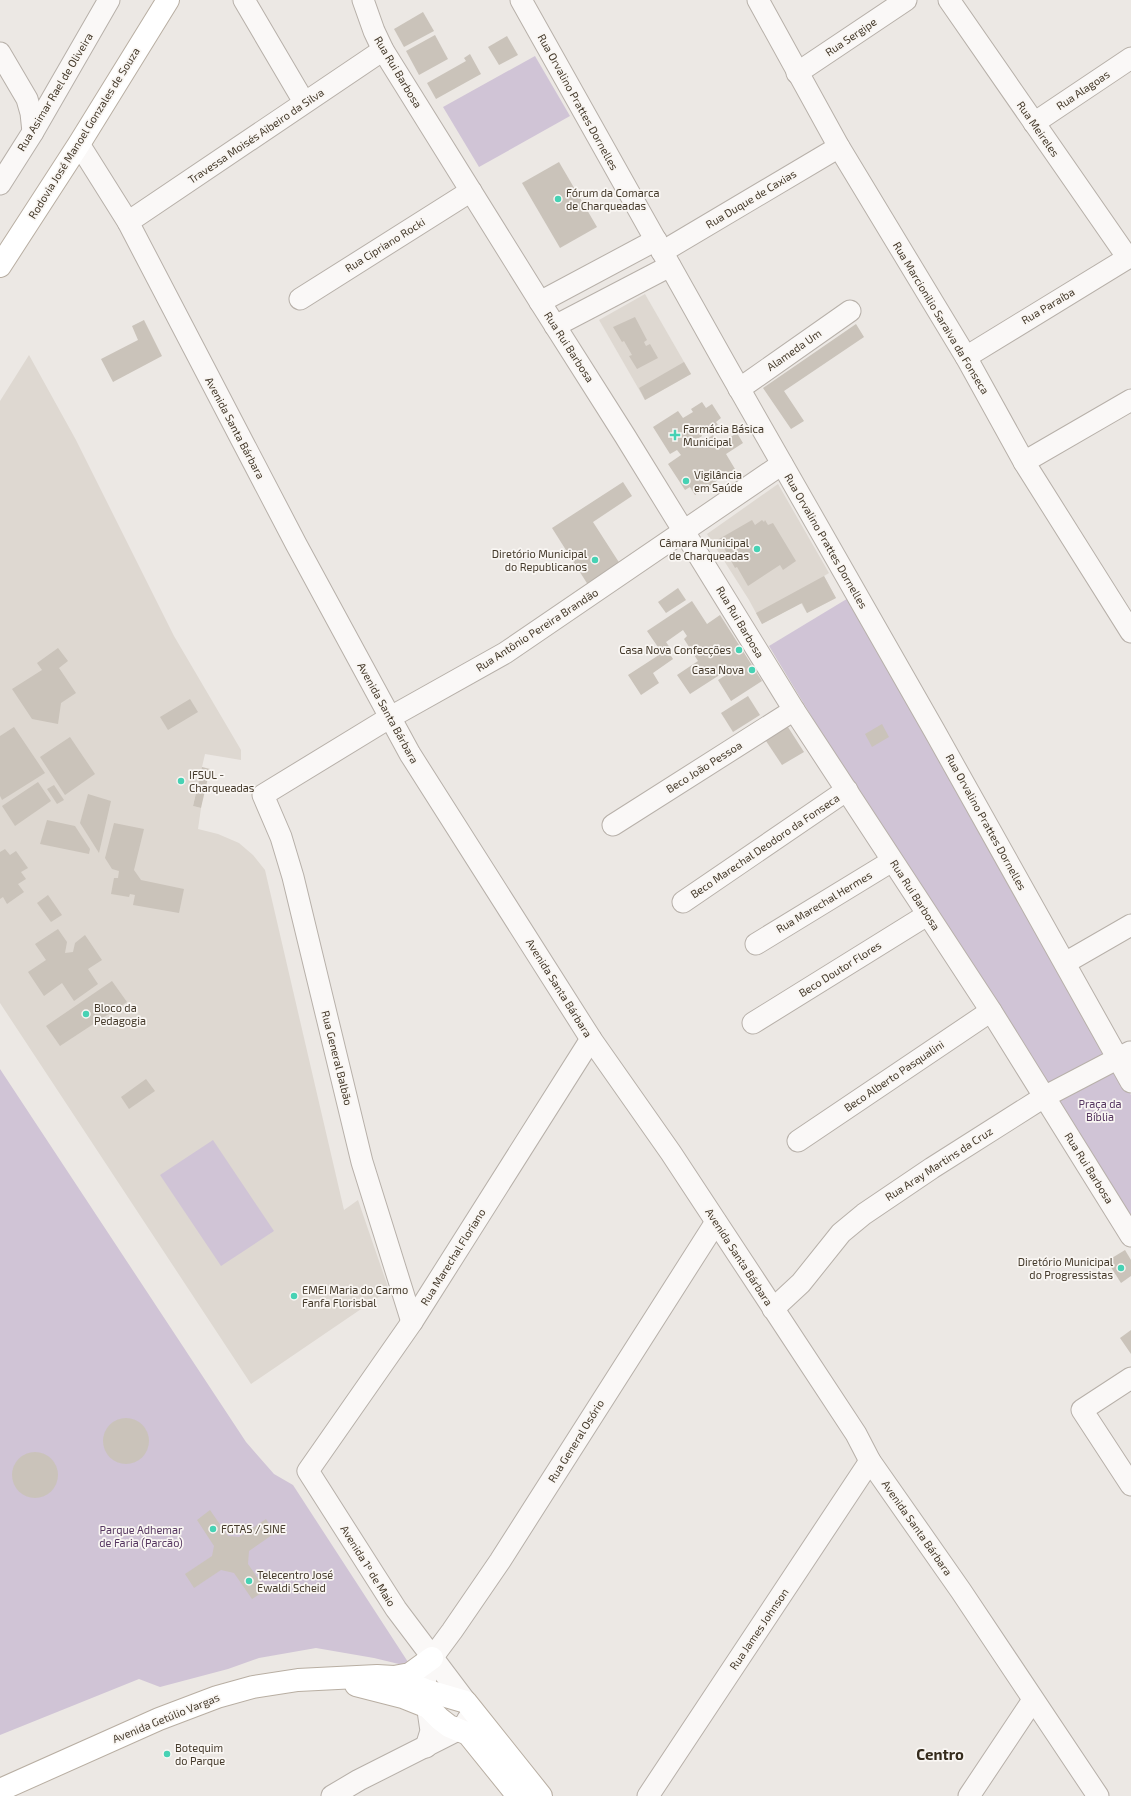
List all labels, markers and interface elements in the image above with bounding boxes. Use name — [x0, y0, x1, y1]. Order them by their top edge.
street label: Rua Sergipe — [823, 15, 879, 59]
street label: Rua Asimar Rael de Oliveira — [14, 30, 95, 153]
street label: Rua Orvalino Prattes Dornelles — [535, 31, 622, 173]
street label: Rua Rui Barbosa — [372, 34, 425, 110]
street label: Rodovia José Manoel Gonzales de Souza — [25, 45, 142, 221]
street label: Rua Alagoas — [1054, 67, 1112, 112]
street label: Travessa Moisés Aibeiro da Silva — [185, 85, 326, 186]
street label: Rua Meireles — [1015, 98, 1063, 159]
street label: Rua Duque de Caxias — [703, 166, 799, 231]
place label: Fórum da Comarca de Charqueadas — [566, 186, 659, 212]
marker: Fórum da Comarca de Charqueadas — [553, 194, 563, 204]
street label: Rua Cipriano Rocki — [342, 215, 427, 274]
street label: Rua Marcionilio Saraiva da Fonseca — [891, 239, 992, 396]
street label: Rua Paraíba — [1019, 285, 1077, 326]
street label: Rua Rui Barbosa — [542, 309, 597, 384]
street label: Alameda Um — [764, 326, 823, 373]
street label: Avenida Santa Bárbara — [203, 375, 268, 481]
place label: Farmácia Básica Municipal — [683, 422, 764, 448]
marker: Farmácia Básica Municipal — [670, 430, 680, 440]
place label: Vigilância em Saúde — [694, 468, 743, 494]
street label: Rua Orvalino Prattes Dornelles — [782, 471, 871, 611]
marker: Vigilância em Saúde — [681, 476, 691, 486]
place label: Câmara Municipal de Charqueadas — [659, 536, 750, 562]
marker: Câmara Municipal de Charqueadas — [752, 544, 762, 554]
place label: Diretório Municipal do Republicanos — [492, 547, 588, 573]
marker: Diretório Municipal do Republicanos — [590, 555, 600, 565]
street label: Rua Rui Barbosa — [714, 584, 767, 660]
street label: Rua Antônio Pereira Brandão — [473, 585, 600, 674]
place label: Casa Nova Confecções — [619, 643, 731, 657]
marker: Casa Nova Confecções — [734, 645, 744, 655]
street label: Avenida Santa Bárbara — [355, 660, 422, 766]
place label: Casa Nova — [692, 663, 744, 676]
marker: Casa Nova — [747, 665, 757, 675]
street label: Beco João Pessoa — [663, 738, 744, 795]
street label: Rua Orvalino Prattes Dornelles — [943, 751, 1030, 893]
place label: IFSUL - Charqueadas — [189, 768, 255, 794]
marker: IFSUL - Charqueadas — [176, 776, 186, 786]
street label: Beco Marechal Deodoro da Fonseca — [688, 791, 842, 900]
street label: Rua Rui Barbosa — [888, 857, 943, 932]
street label: Rua Marechal Hermes — [773, 868, 874, 935]
street label: Avenida Santa Bárbara — [524, 936, 595, 1039]
street label: Beco Doutor Flores — [796, 938, 884, 999]
place label: Bloco da Pedagogia — [94, 1001, 146, 1027]
marker: Bloco da Pedagogia — [81, 1009, 91, 1019]
street label: Rua General Balbão — [319, 1009, 356, 1107]
street label: Beco Alberto Pasqualini — [841, 1037, 946, 1114]
park label: Praça da Bíblia — [1078, 1097, 1122, 1123]
street label: Rua Aray Martins da Cruz — [883, 1124, 995, 1203]
street label: Rua Rui Barbosa — [1062, 1130, 1116, 1206]
street label: Rua Marechal Floriano — [417, 1206, 488, 1308]
street label: Avenida Santa Bárbara — [703, 1206, 776, 1308]
place label: Diretório Municipal do Progressistas — [1018, 1255, 1114, 1281]
marker: Diretório Municipal do Progressistas — [1116, 1263, 1126, 1273]
place label: EMEI Maria do Carmo Fanfa Florisbal — [302, 1283, 408, 1309]
marker: EMEI Maria do Carmo Fanfa Florisbal — [289, 1291, 299, 1301]
street label: Rua General Osório — [545, 1397, 606, 1485]
street label: Avenida Santa Bárbara — [880, 1477, 955, 1578]
place label: FGTAS / SINE — [221, 1522, 286, 1535]
park label: Parque Adhemar de Faria (Parcão) — [99, 1523, 183, 1549]
street label: Avenida 1º de Maio — [338, 1523, 399, 1609]
marker: FGTAS / SINE — [208, 1524, 218, 1534]
place label: Telecentro José Ewaldi Scheid — [257, 1568, 333, 1594]
marker: Telecentro José Ewaldi Scheid — [244, 1576, 254, 1586]
street label: Rua James Johnson — [726, 1586, 791, 1672]
street label: Avenida Getúlio Vargas — [110, 1690, 222, 1745]
place label: Botequim do Parque — [175, 1741, 225, 1767]
district label: Centro — [916, 1745, 964, 1763]
marker: Botequim do Parque — [162, 1749, 172, 1759]

